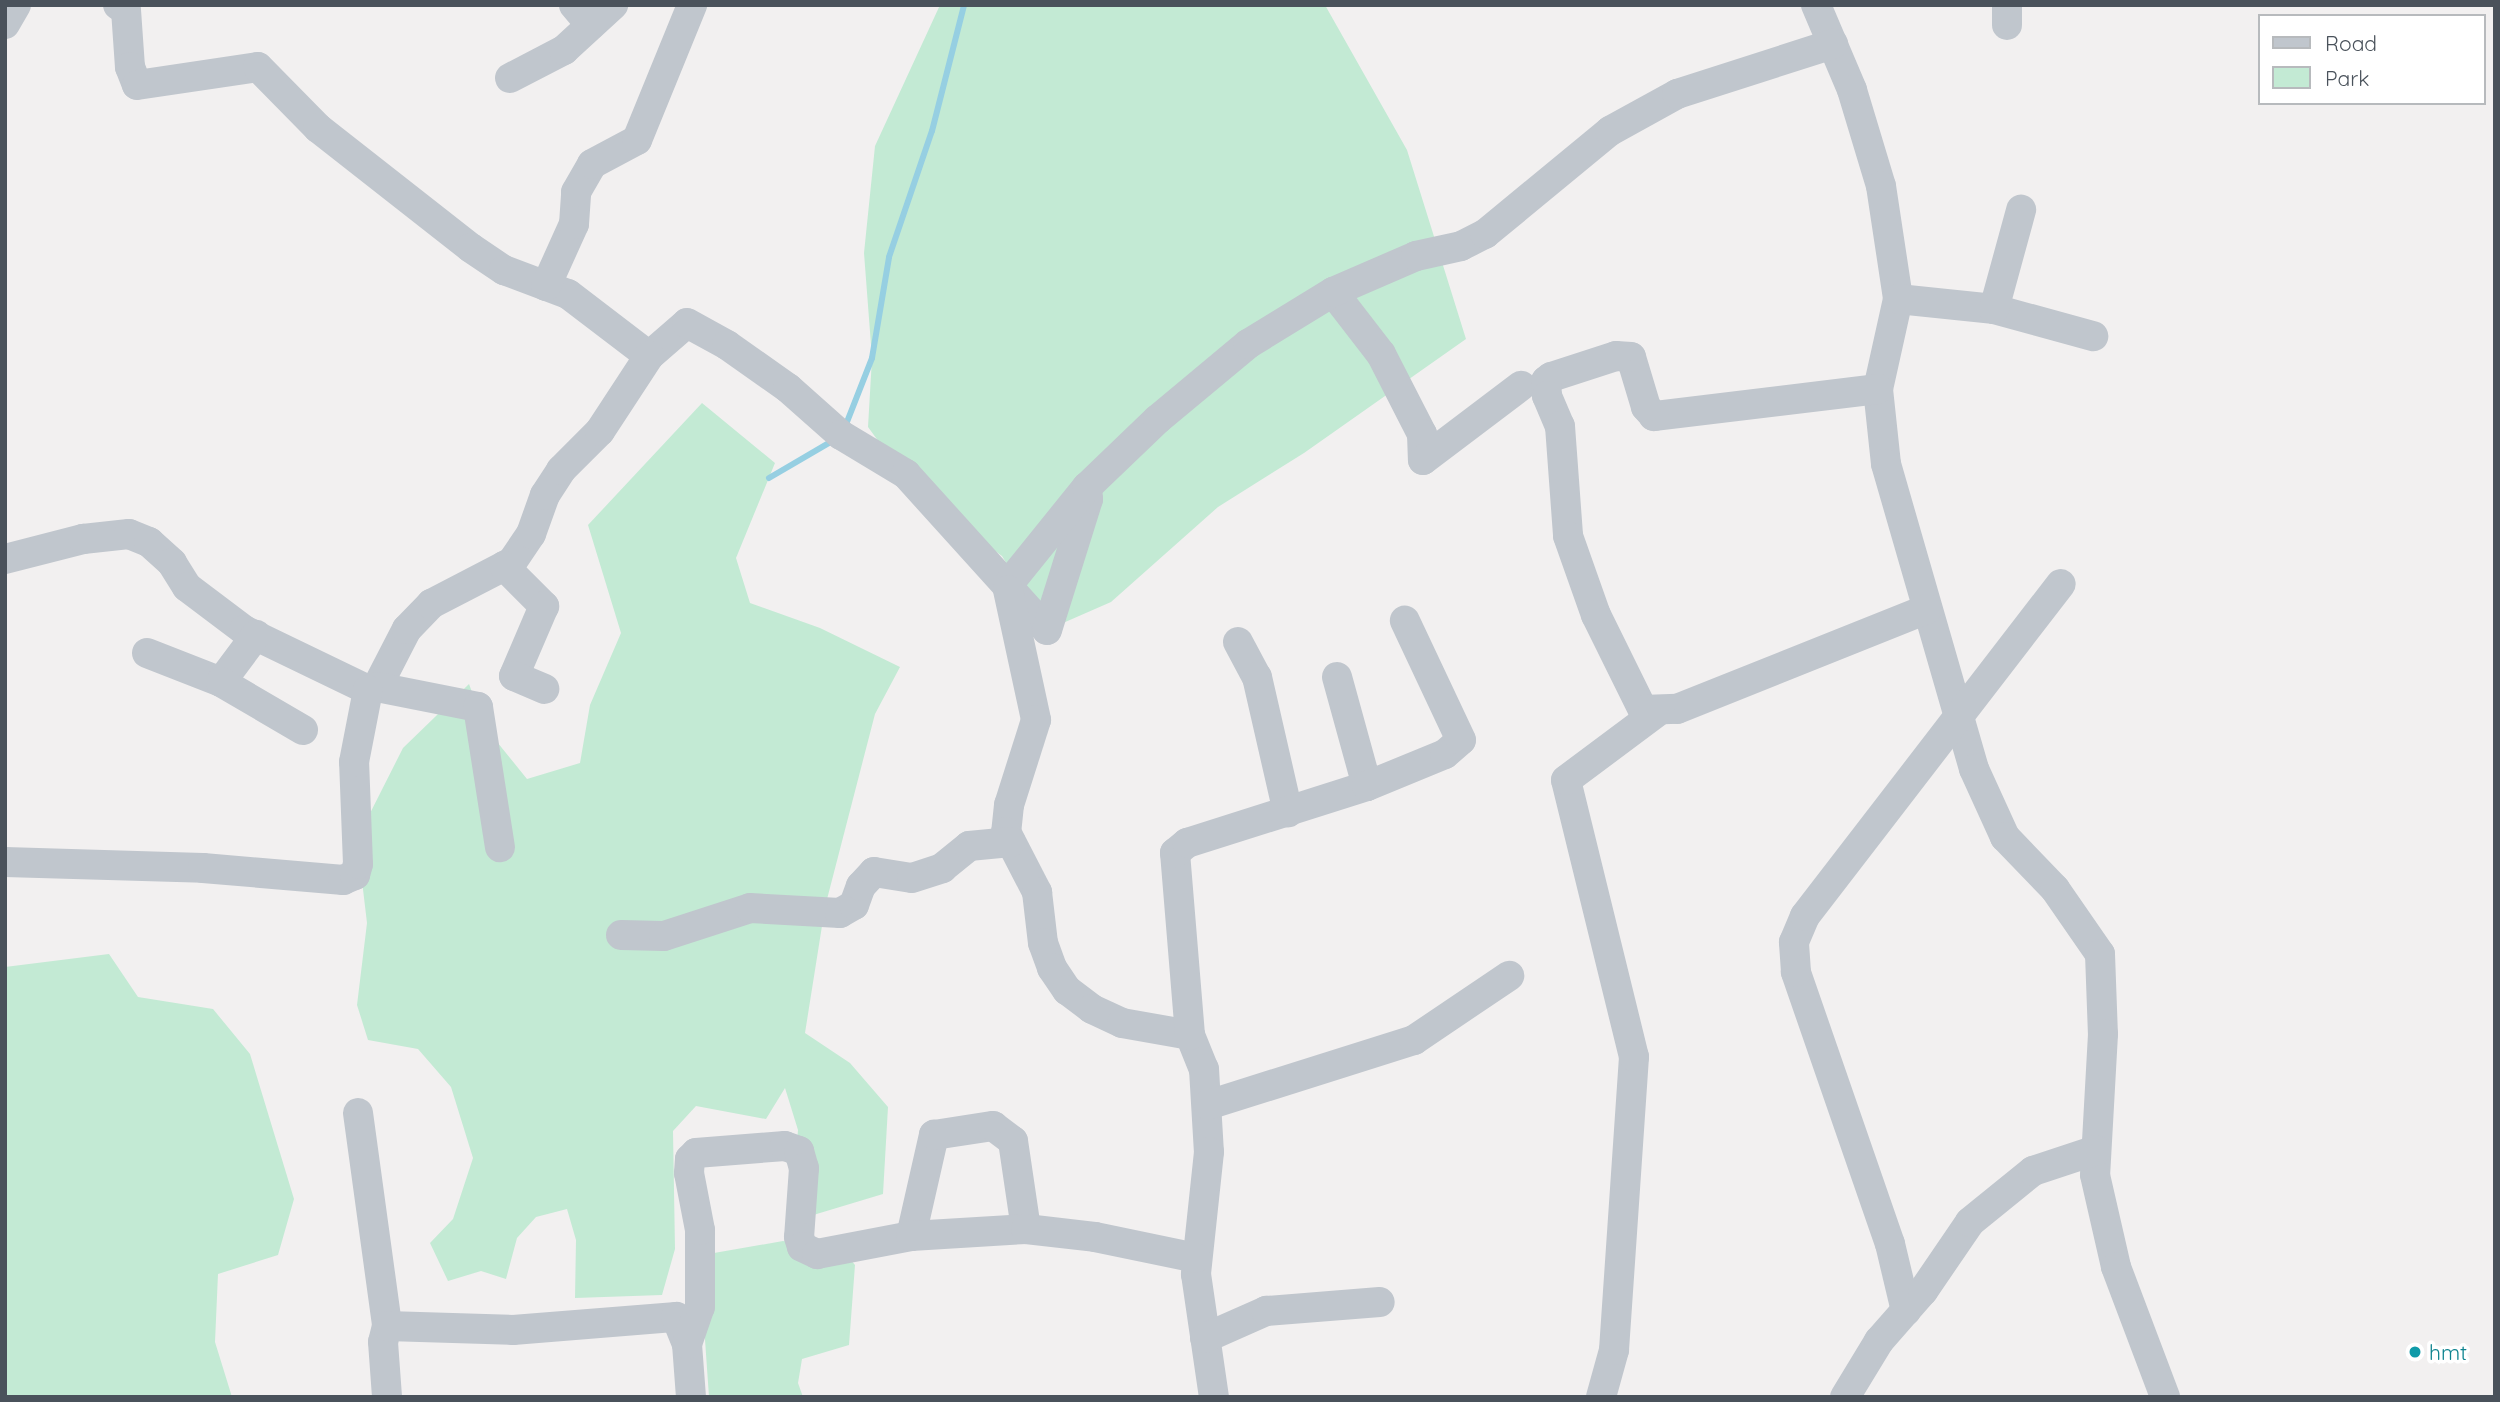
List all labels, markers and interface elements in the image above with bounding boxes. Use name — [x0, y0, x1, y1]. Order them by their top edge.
legend — [2258, 14, 2486, 105]
text: Road — [2325, 30, 2377, 56]
text: Park — [2325, 65, 2369, 91]
place label: hmt — [2429, 1339, 2467, 1365]
marker: hmt — [2407, 1344, 2423, 1360]

